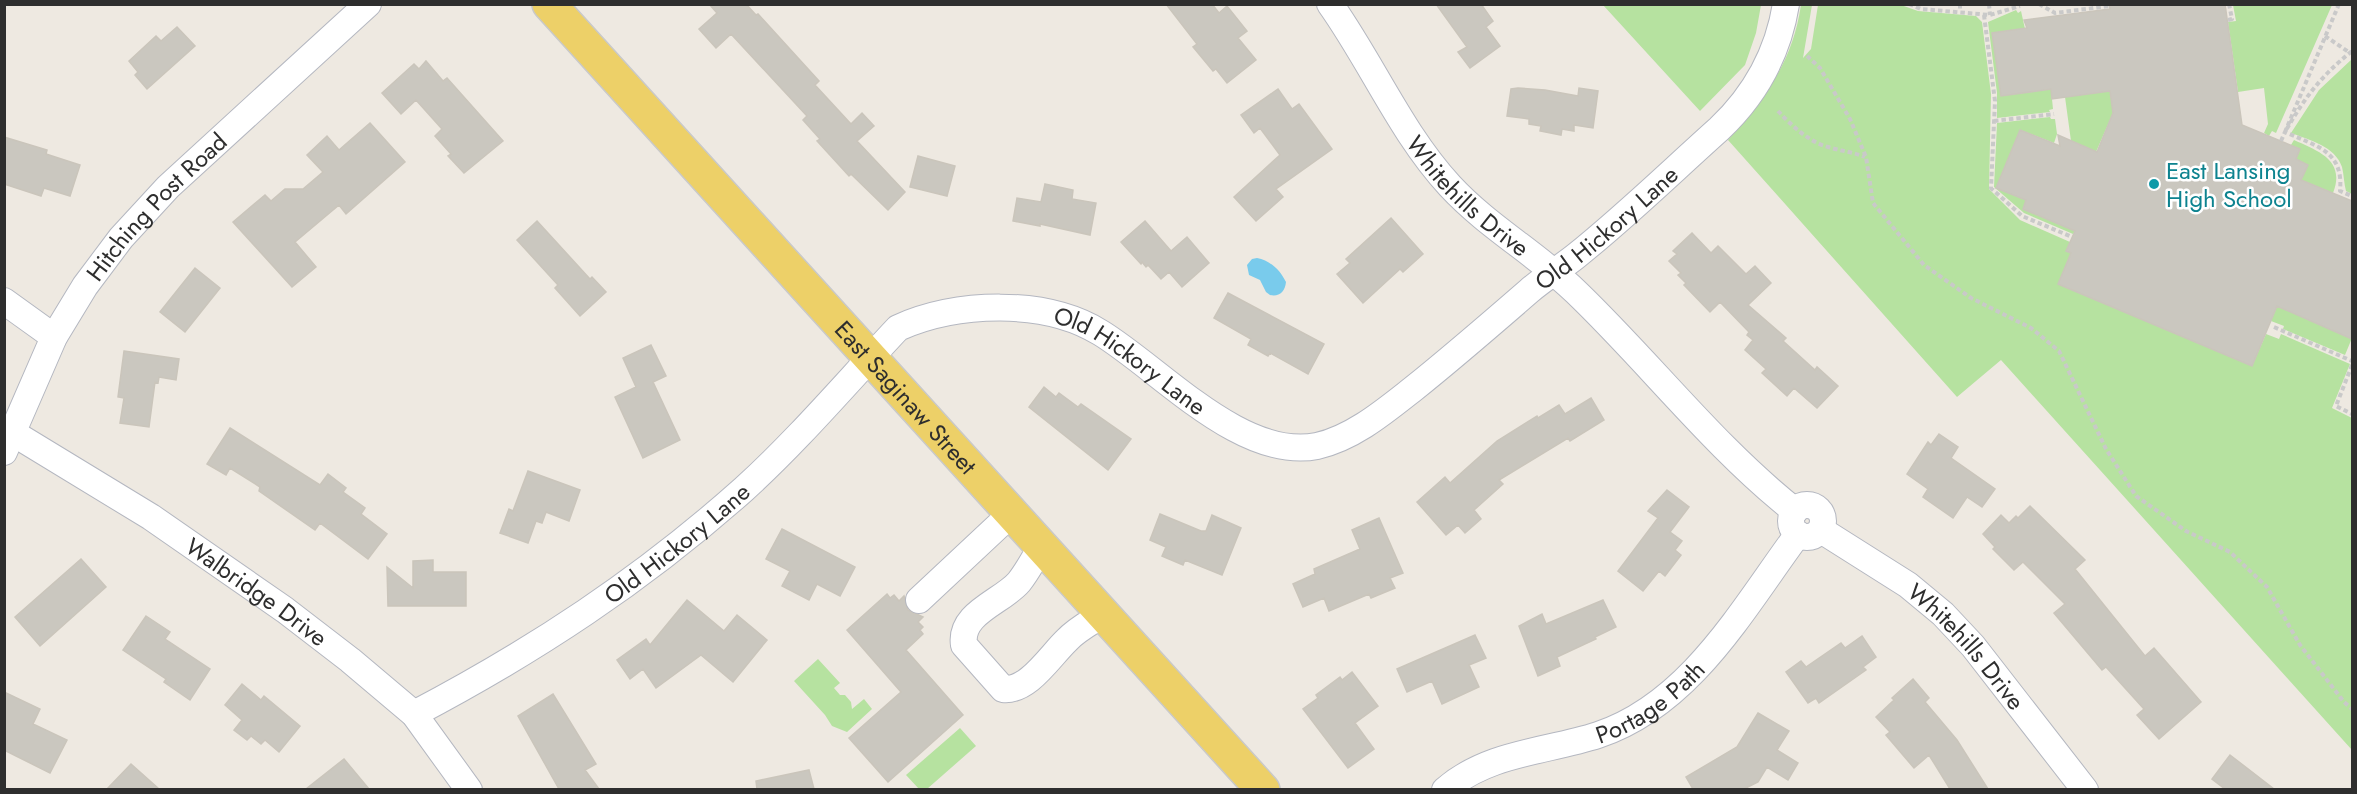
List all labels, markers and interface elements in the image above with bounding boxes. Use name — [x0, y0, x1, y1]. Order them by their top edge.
street label: Hitching Post Road — [77, 124, 234, 288]
street label: Whitehills Drive — [1398, 128, 1537, 265]
place label: East Lansing High School — [2166, 153, 2292, 216]
street label: Old Hickory Lane — [1527, 157, 1686, 298]
marker: East Lansing High School — [2147, 177, 2161, 191]
street label: Old Hickory Lane — [1050, 297, 1213, 423]
street label: East Saginaw Street — [827, 312, 985, 482]
street label: Old Hickory Lane — [596, 474, 757, 612]
street label: Walbridge Drive — [179, 529, 335, 654]
street label: Whitehills Drive — [1900, 574, 2034, 717]
street label: Portage Path — [1591, 653, 1713, 752]

